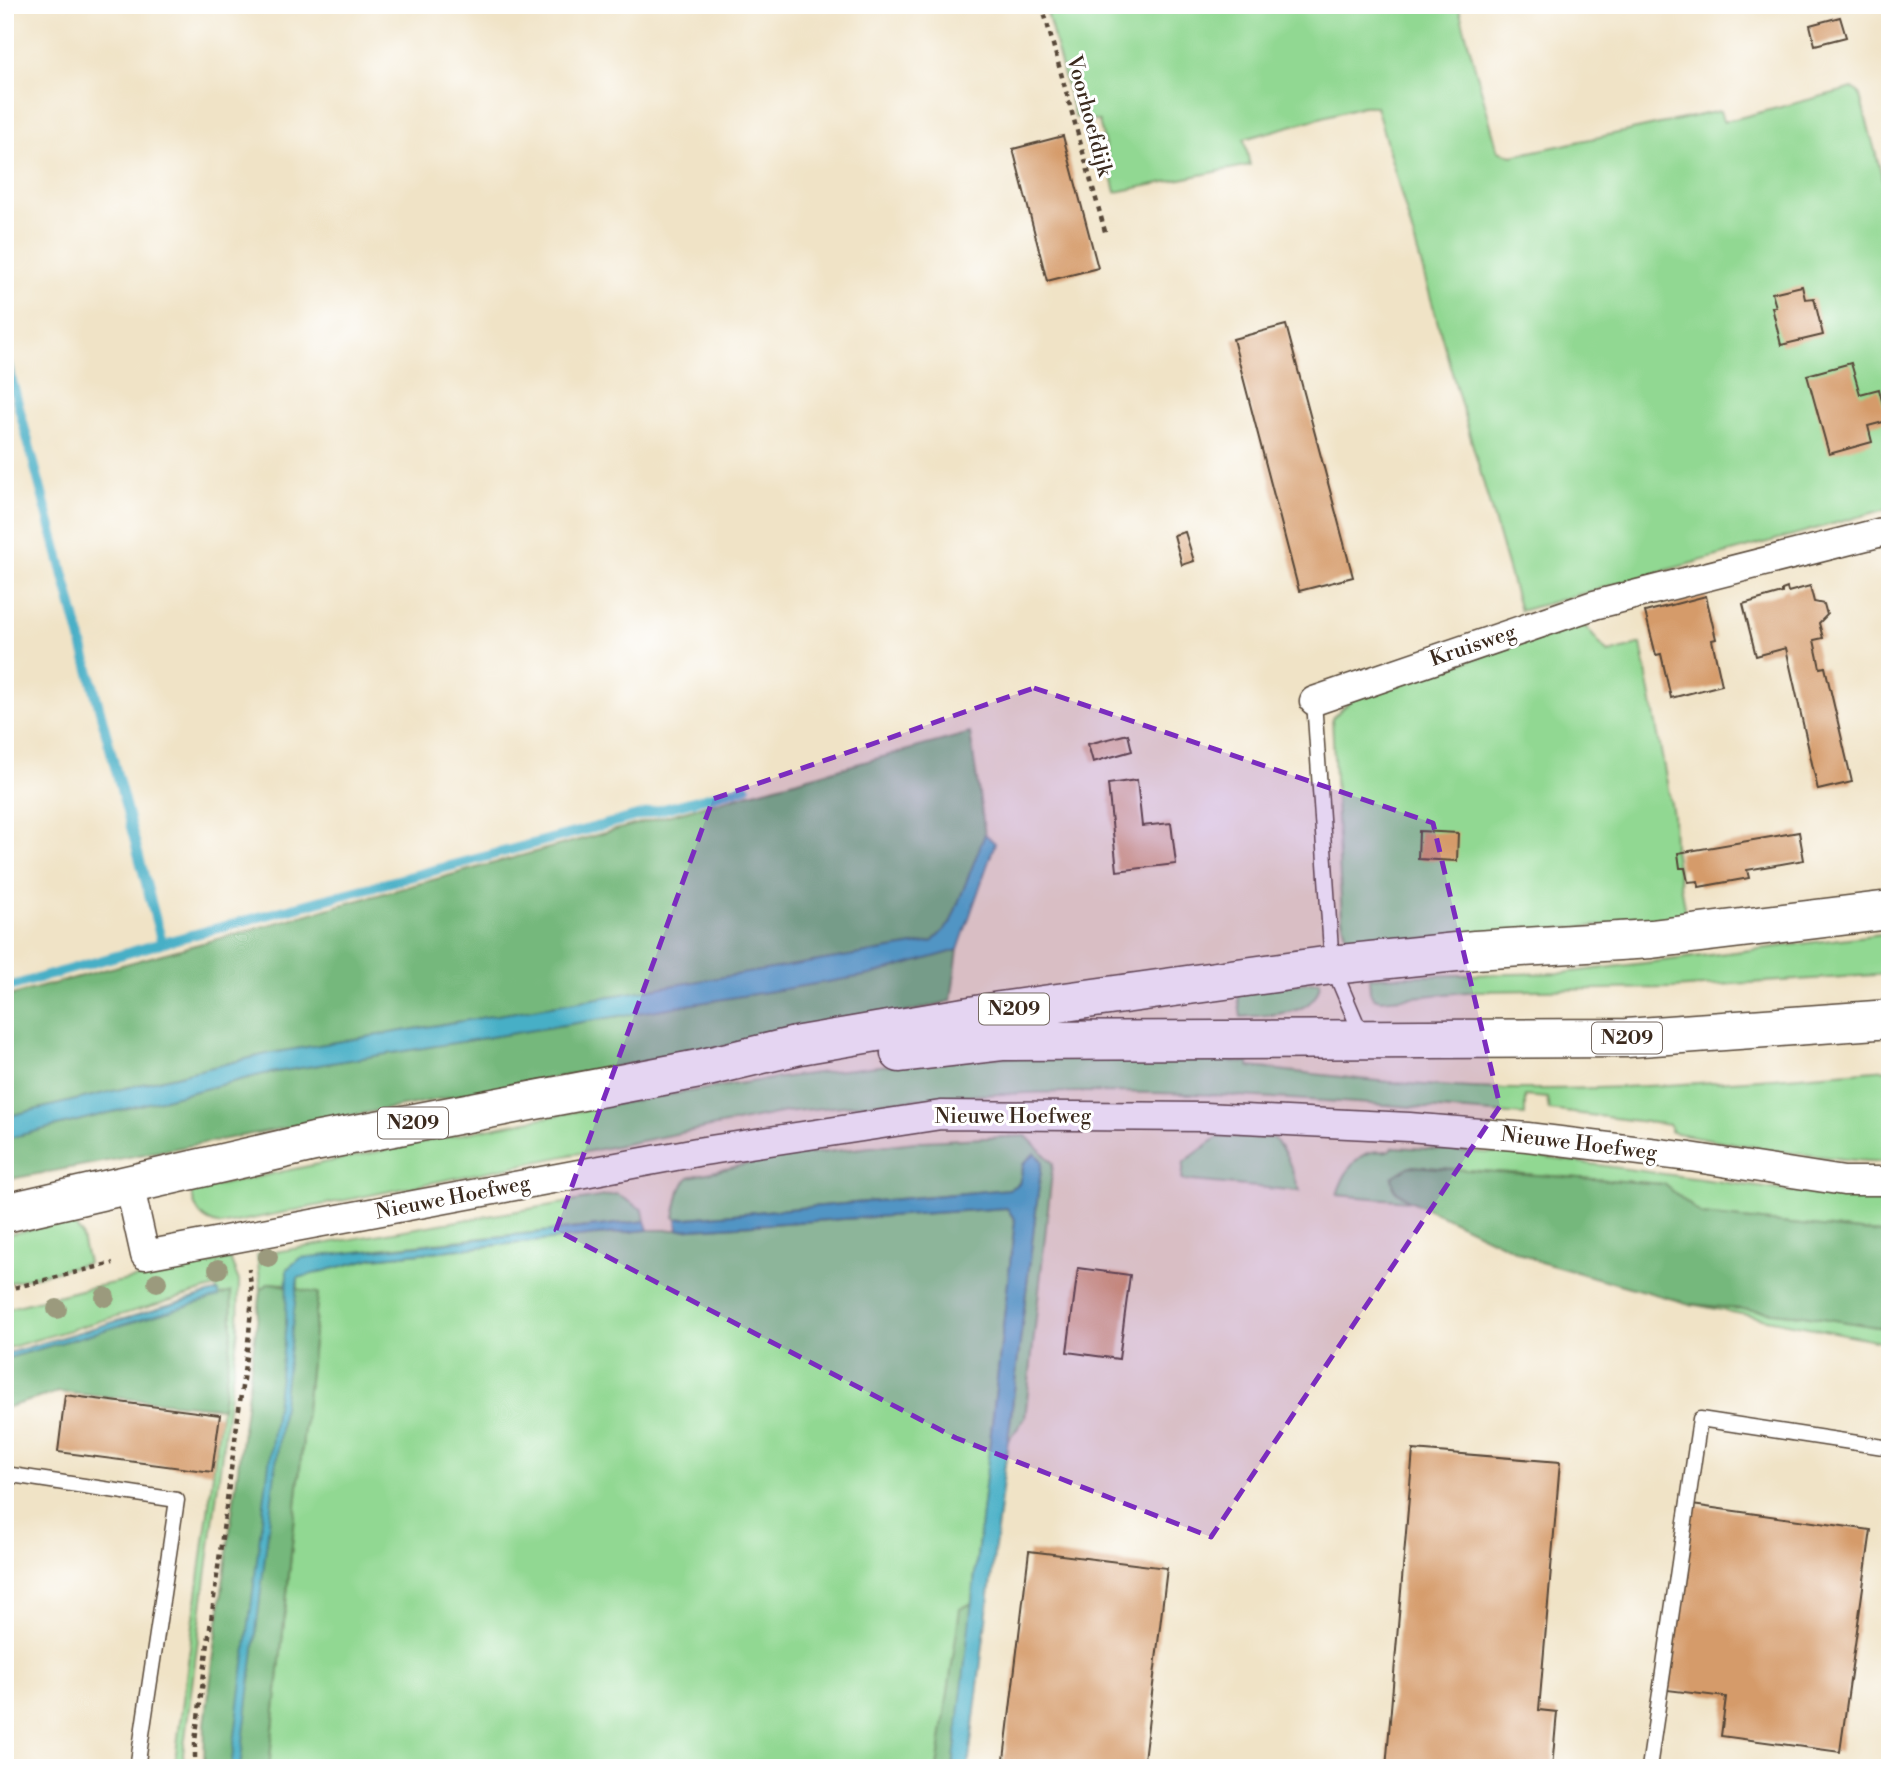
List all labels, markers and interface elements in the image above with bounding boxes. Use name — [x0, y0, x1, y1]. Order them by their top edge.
street label: Voorhoefdijk — [1060, 52, 1118, 180]
street label: Kruisweg — [1427, 619, 1520, 673]
road number: N209 — [979, 993, 1049, 1024]
road number: N209 — [1592, 1022, 1662, 1054]
street label: Nieuwe Hoefweg — [934, 1104, 1092, 1130]
road number: N209 — [378, 1107, 448, 1138]
street label: Nieuwe Hoefweg — [1499, 1122, 1659, 1166]
street label: Nieuwe Hoefweg — [373, 1170, 533, 1226]

